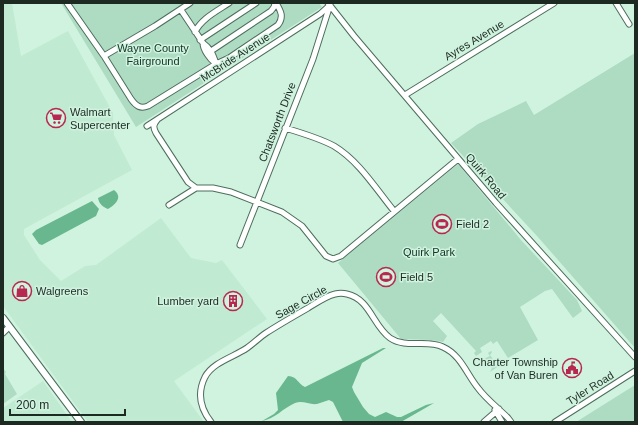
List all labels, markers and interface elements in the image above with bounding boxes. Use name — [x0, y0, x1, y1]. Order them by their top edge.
street label: Ayres Avenue — [442, 17, 506, 63]
street label: McBride Avenue — [198, 30, 272, 84]
park label: Wayne County Fairground — [117, 42, 189, 67]
street label: Chatsworth Drive — [256, 80, 298, 164]
place label: Walmart Supercenter — [70, 106, 130, 131]
supermarket icon: Walmart Supercenter — [45, 107, 67, 129]
street label: Quirk Road — [464, 151, 508, 201]
sports icon: Field 2 — [431, 213, 453, 235]
place label: Field 2 — [456, 218, 489, 230]
park label: Quirk Park — [403, 246, 455, 258]
sports icon: Field 5 — [375, 266, 397, 288]
place label: Field 5 — [400, 271, 433, 283]
shop icon: Walgreens — [11, 280, 33, 302]
street label: Sage Circle — [273, 283, 329, 321]
place label: Walgreens — [36, 285, 89, 297]
building icon: Lumber yard — [222, 290, 244, 312]
place label: Lumber yard — [157, 295, 219, 307]
place label: Charter Township of Van Buren — [473, 356, 558, 381]
public building icon: Charter Township of Van Buren — [561, 357, 583, 379]
street label: Tyler Road — [564, 369, 616, 407]
scale bar — [10, 391, 125, 417]
text: 200 m — [16, 398, 49, 412]

